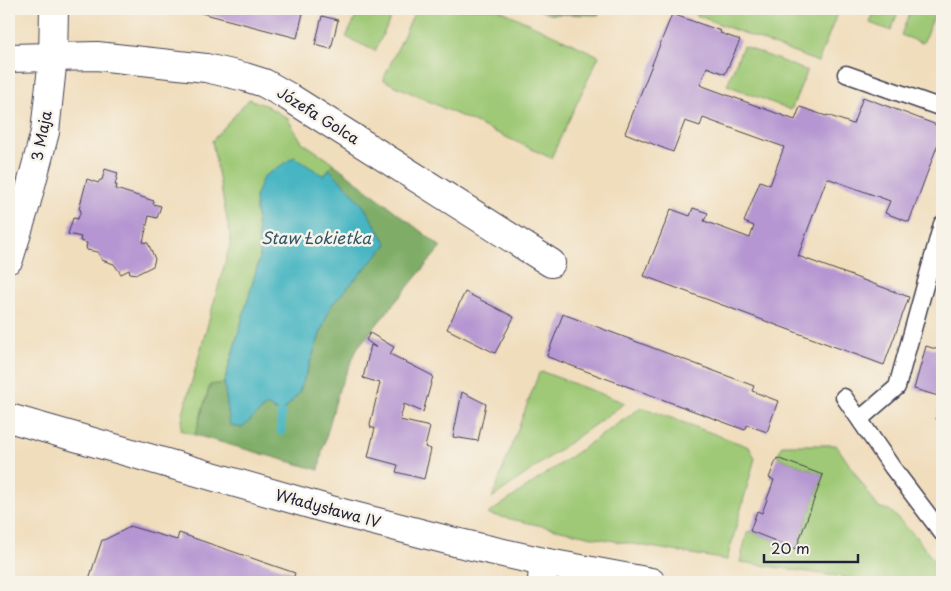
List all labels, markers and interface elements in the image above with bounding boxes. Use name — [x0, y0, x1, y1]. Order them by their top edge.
street label: Józefa Golca — [273, 80, 365, 150]
street label: 3 Maja — [24, 108, 57, 163]
water label: Staw Łokietka — [261, 225, 372, 249]
street label: Władysława IV — [273, 482, 384, 533]
scale bar — [764, 531, 857, 563]
text: 20 m — [771, 536, 810, 559]

